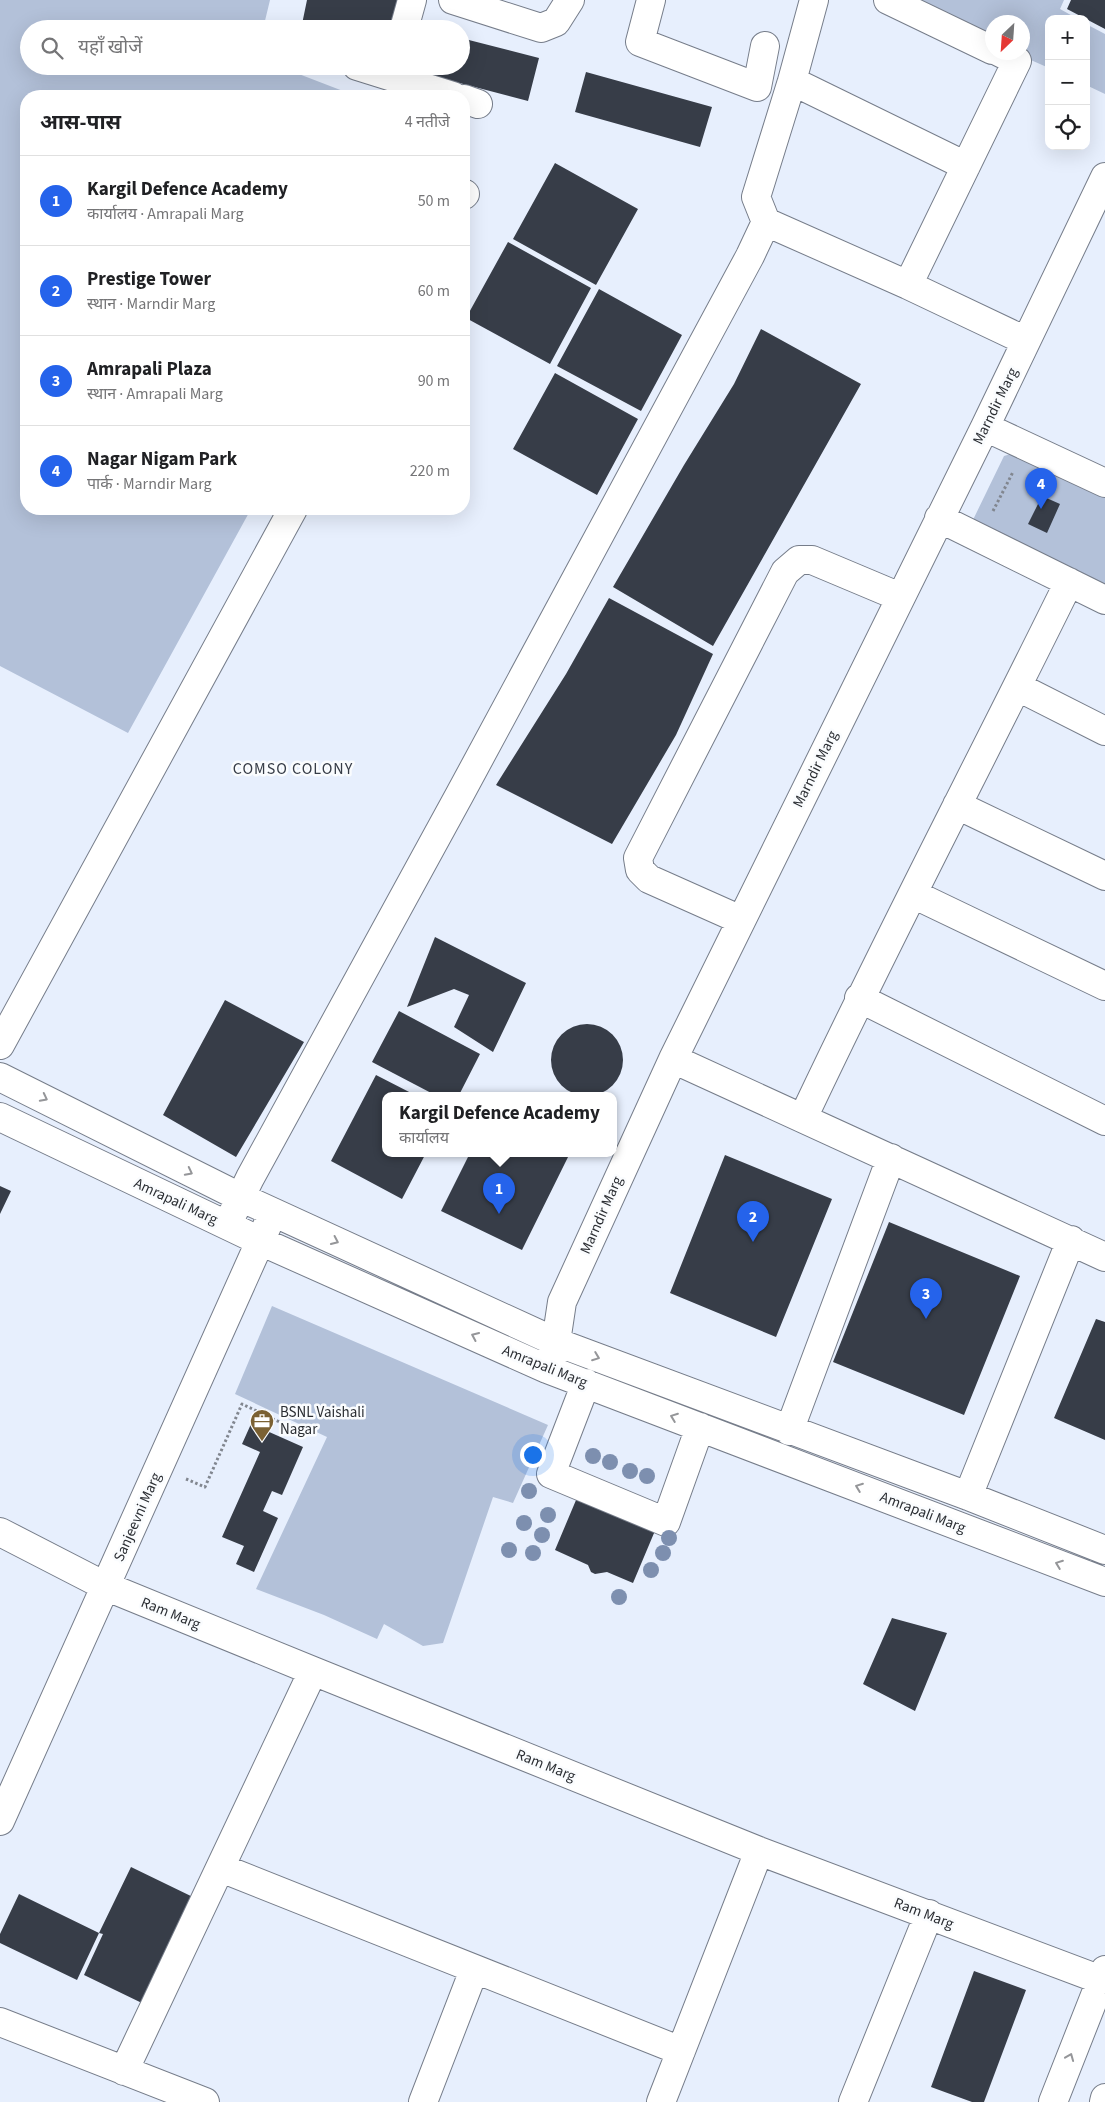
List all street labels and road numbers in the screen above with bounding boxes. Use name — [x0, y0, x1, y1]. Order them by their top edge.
street label: Marndir Marg — [968, 364, 1023, 448]
street label: Marndir Marg — [788, 727, 843, 811]
street label: Amrapali Marg — [130, 1173, 222, 1230]
street label: Marndir Marg — [575, 1173, 628, 1257]
street label: Amrapali Marg — [499, 1340, 591, 1393]
street label: Sanjeevni Marg — [108, 1469, 167, 1565]
street label: Amrapali Marg — [877, 1486, 969, 1539]
street label: Ram Marg — [138, 1592, 204, 1635]
street label: Ram Marg — [513, 1744, 579, 1787]
street label: Ram Marg — [891, 1892, 957, 1935]

